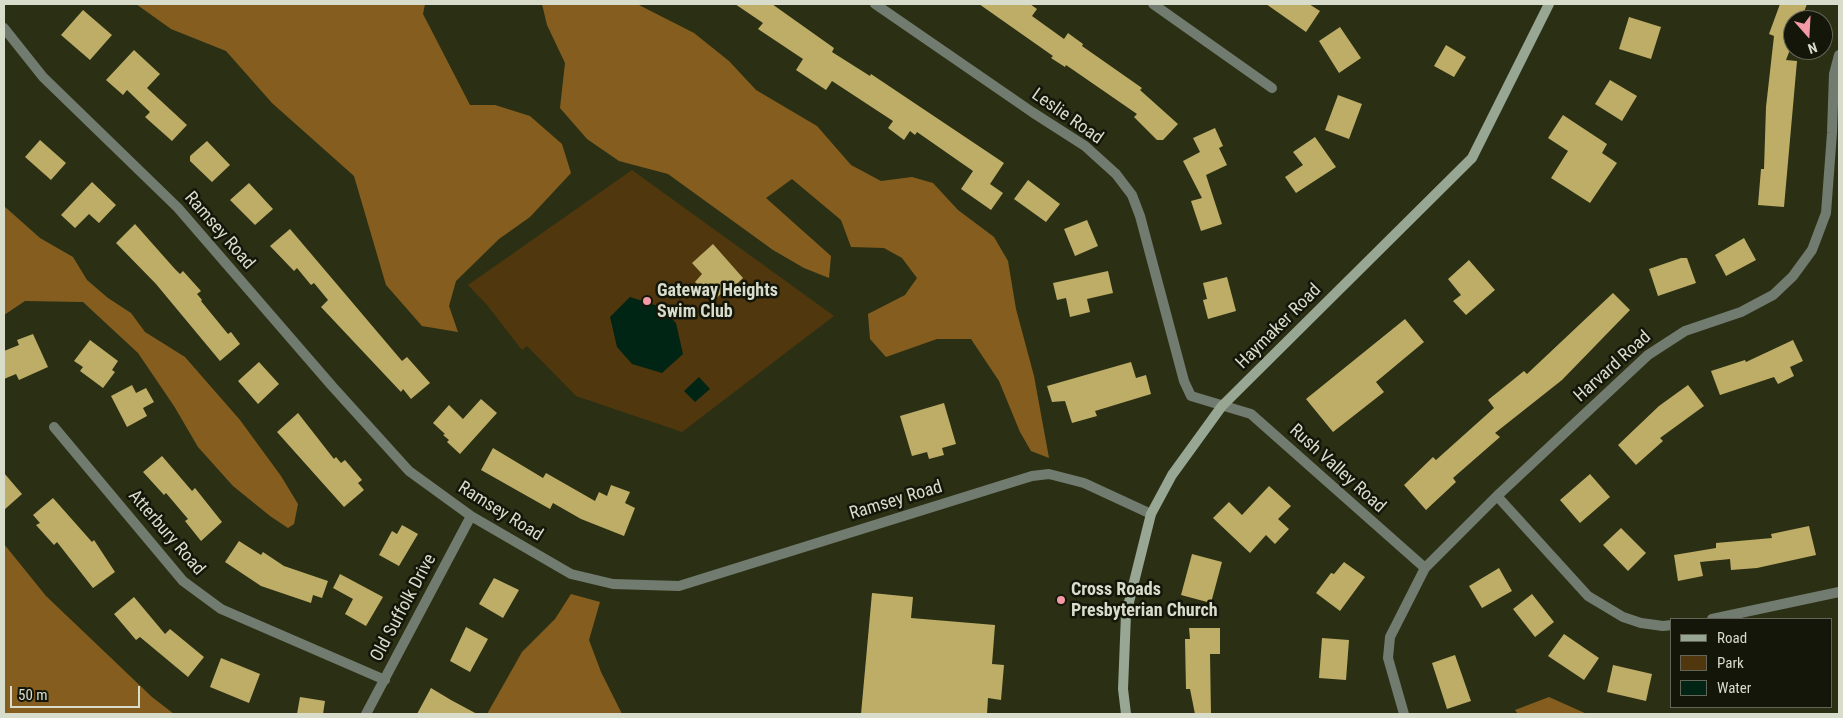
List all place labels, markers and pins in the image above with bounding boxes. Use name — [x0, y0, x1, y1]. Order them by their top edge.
place label: Gateway Heights Swim Club — [657, 280, 778, 322]
marker: Gateway Heights Swim Club — [641, 295, 653, 307]
place label: Cross Roads Presbyterian Church — [1071, 579, 1218, 622]
marker: Cross Roads Presbyterian Church — [1055, 594, 1067, 606]

